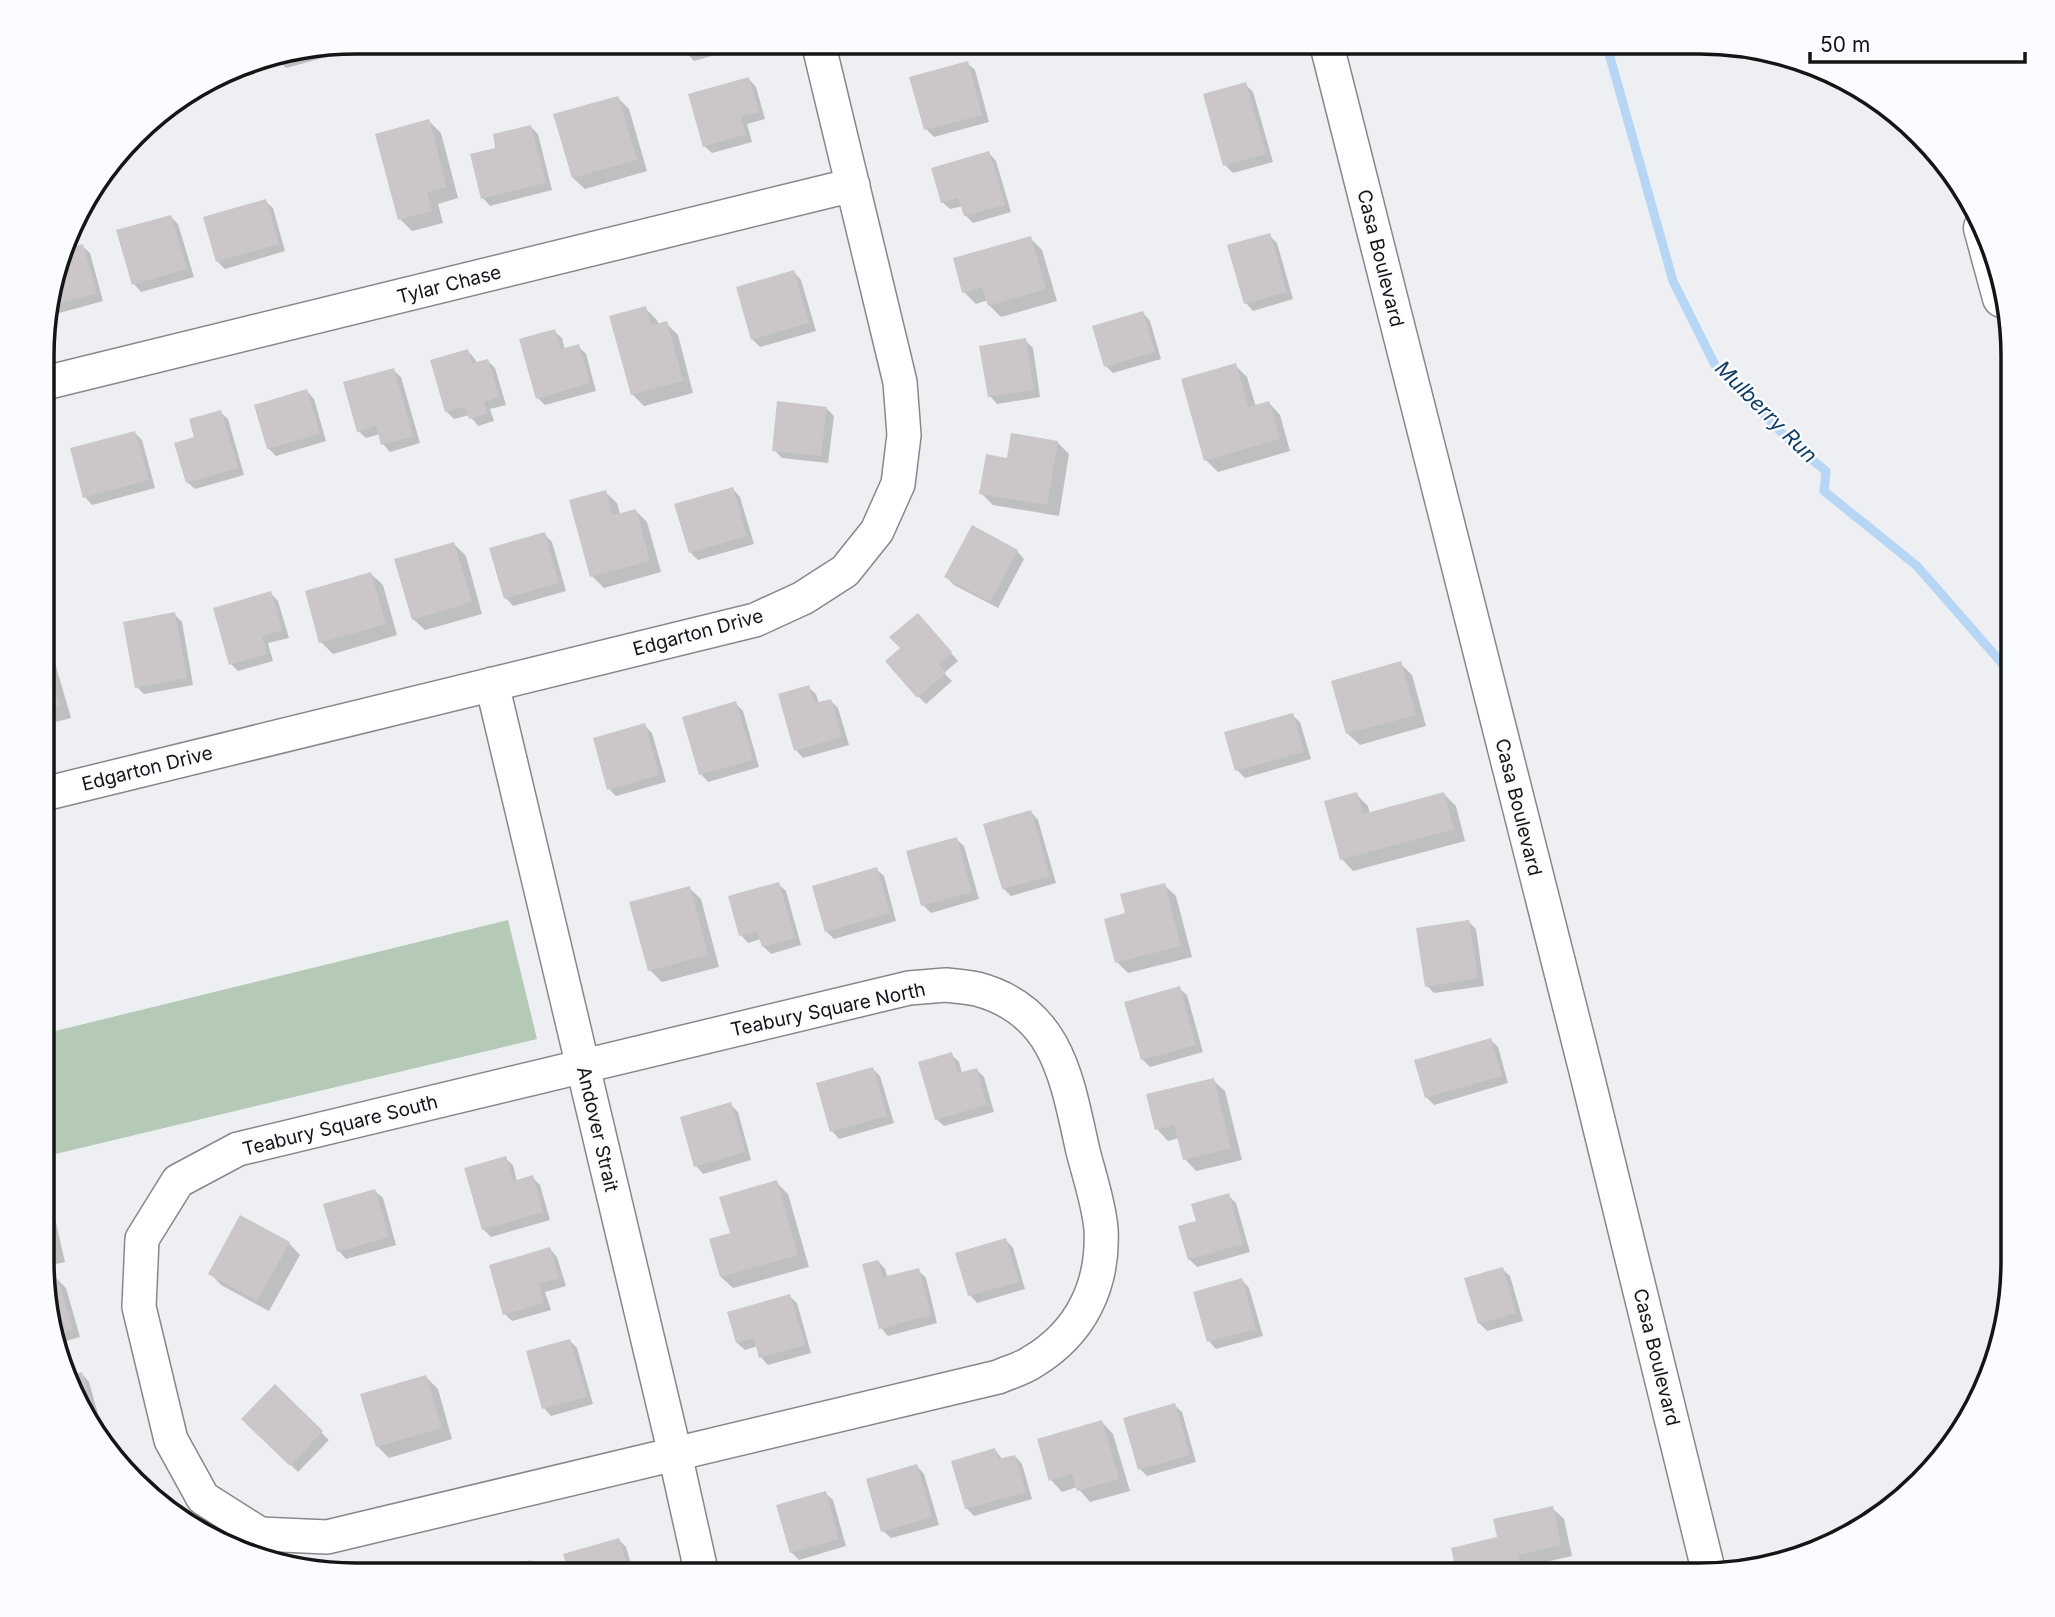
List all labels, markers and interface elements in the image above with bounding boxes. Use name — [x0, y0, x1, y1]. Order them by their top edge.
scale bar — [1810, 21, 2025, 65]
text: 50 m — [1820, 32, 1870, 57]
street label: Casa Boulevard — [1352, 187, 1409, 329]
street label: Tylar Chase — [395, 260, 504, 309]
water label: Mulberry Run — [1710, 355, 1823, 468]
street label: Edgarton Drive — [630, 604, 766, 661]
street label: Casa Boulevard — [1490, 736, 1547, 878]
street label: Edgarton Drive — [79, 741, 215, 796]
street label: Teabury Square North — [729, 978, 928, 1041]
street label: Andover Strait — [572, 1064, 623, 1194]
street label: Teabury Square South — [240, 1090, 440, 1161]
street label: Casa Boulevard — [1628, 1286, 1685, 1428]

